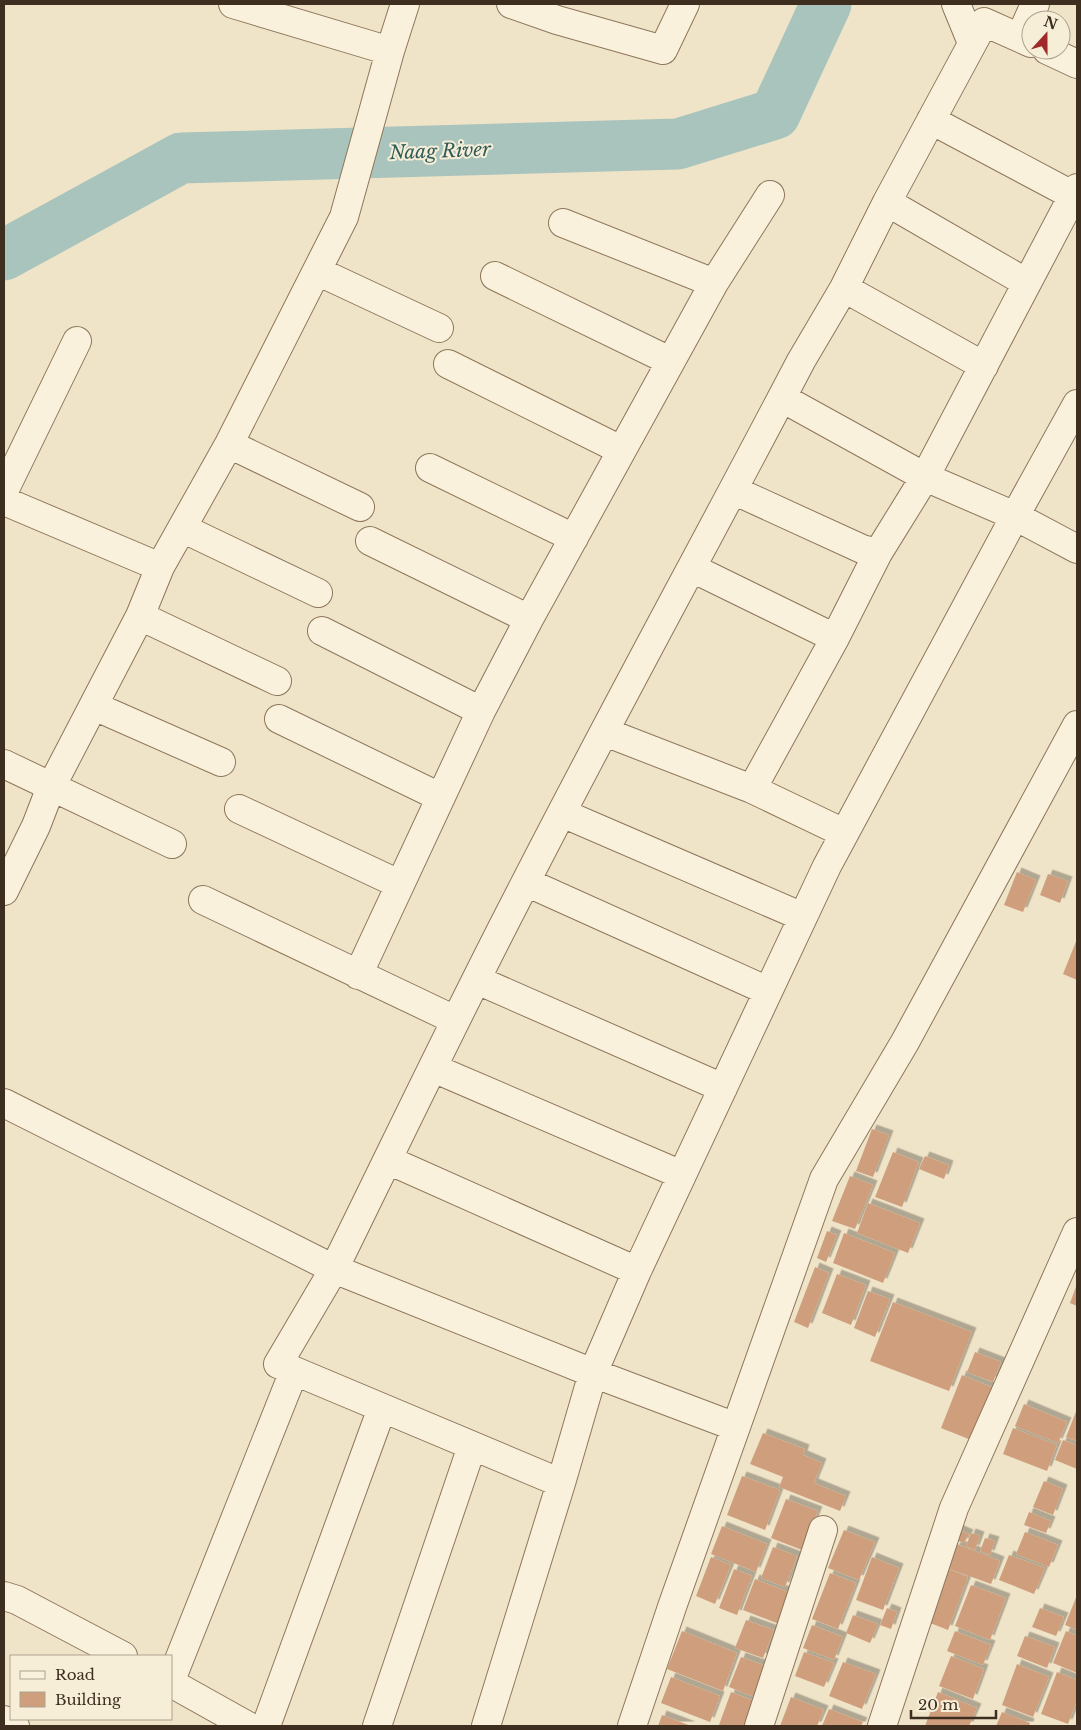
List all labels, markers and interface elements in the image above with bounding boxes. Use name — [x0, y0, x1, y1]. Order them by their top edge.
north arrow — [1021, 10, 1071, 60]
text: N — [1041, 12, 1060, 34]
water label: Naag River — [388, 138, 492, 164]
legend — [10, 1655, 172, 1720]
text: Road — [55, 1665, 95, 1684]
scale bar — [911, 1688, 996, 1720]
text: Building — [55, 1690, 122, 1709]
text: 20 m — [918, 1695, 958, 1714]

